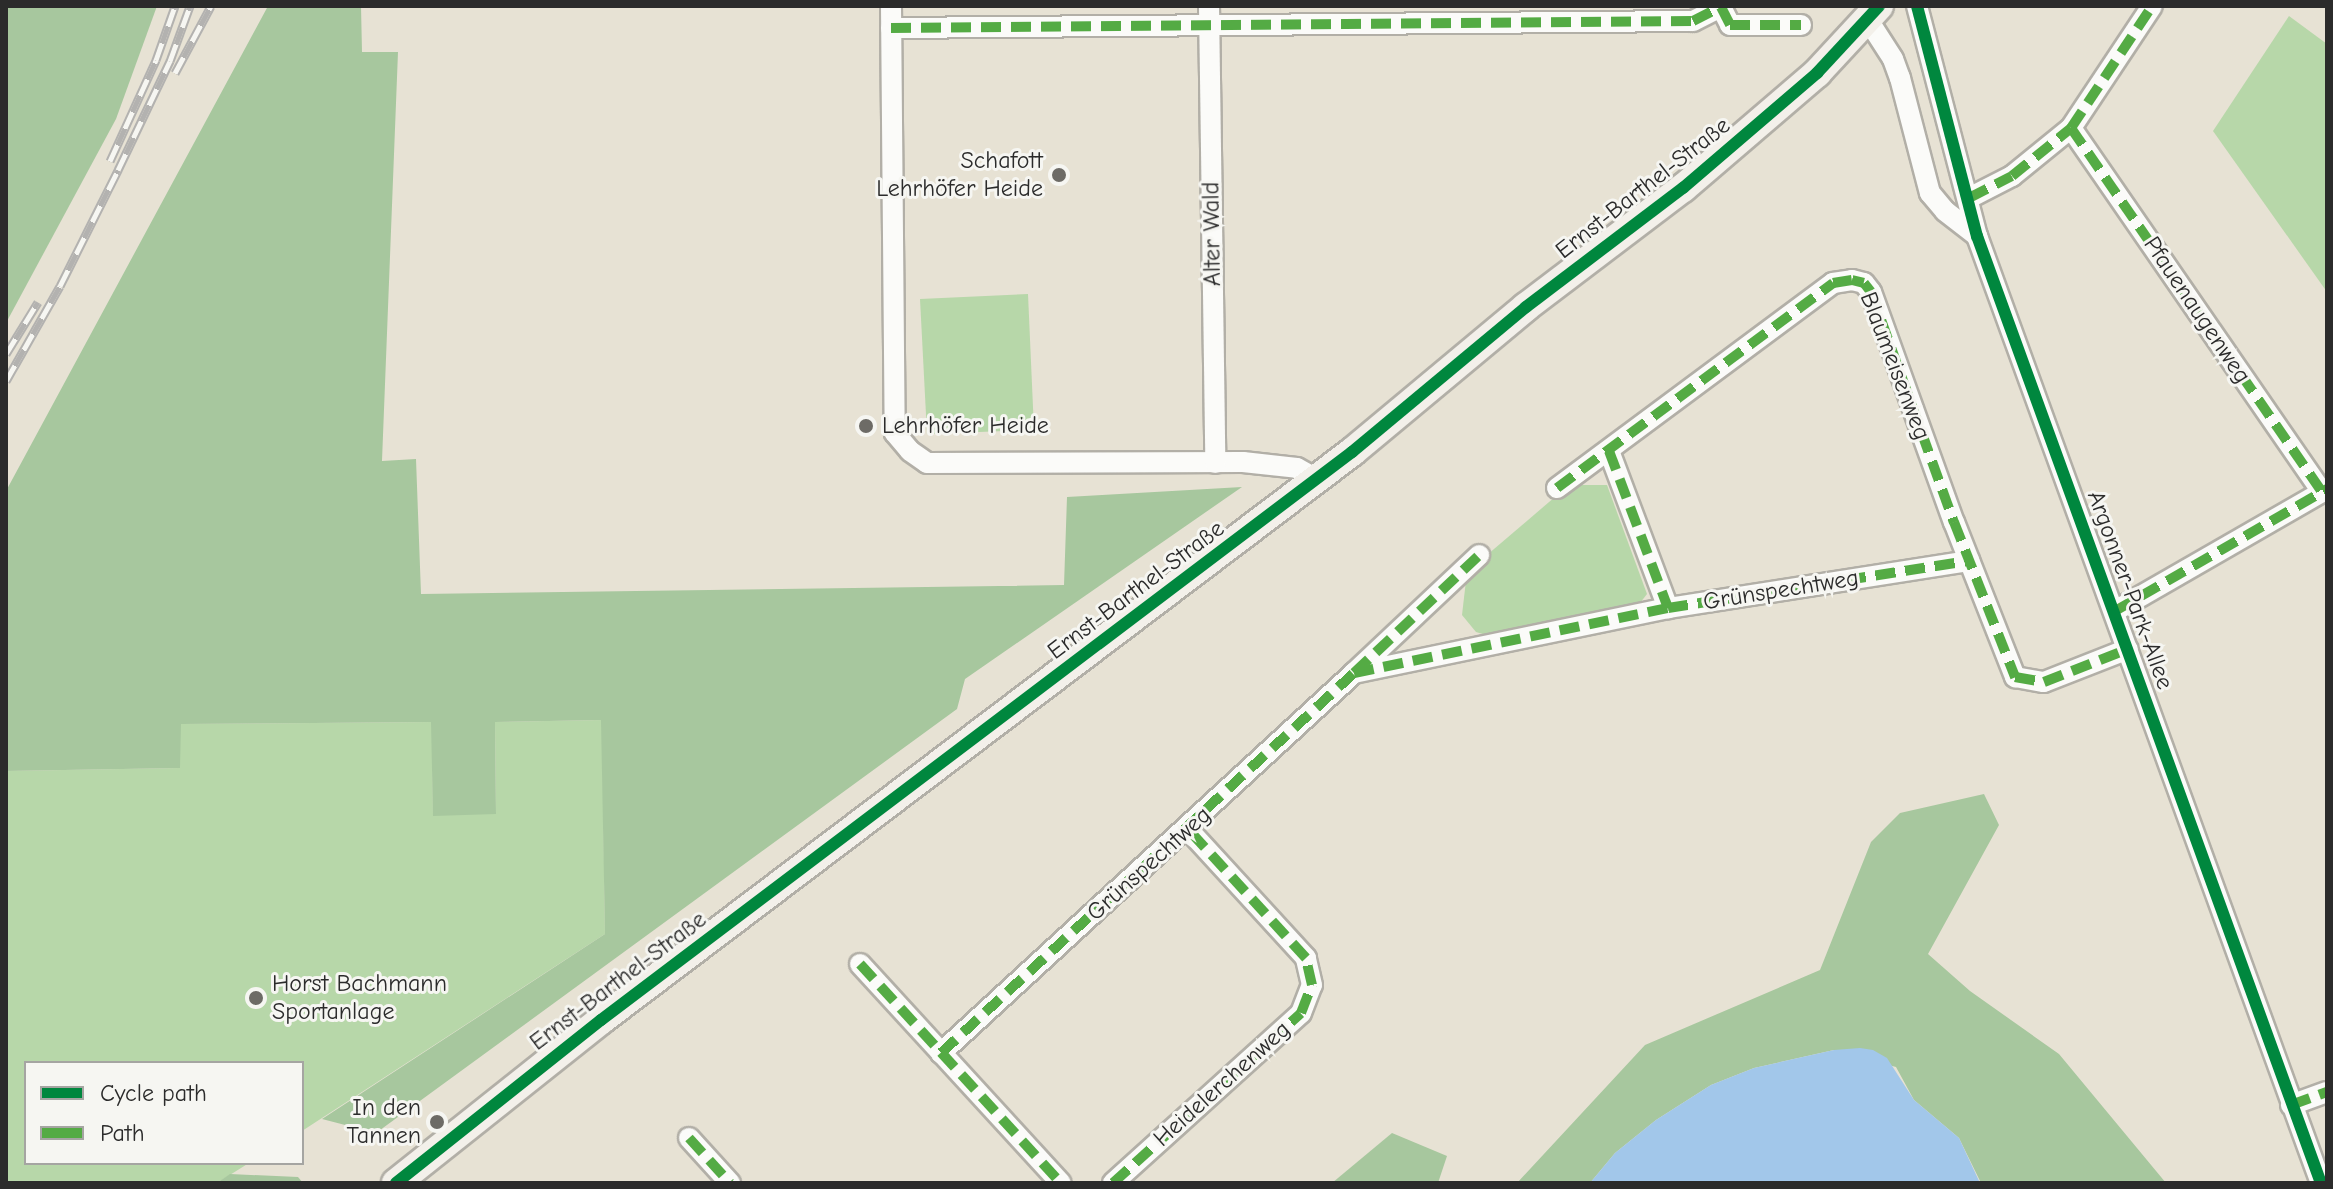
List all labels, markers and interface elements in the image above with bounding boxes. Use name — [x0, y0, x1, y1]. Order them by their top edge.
street label: Ernst-Barthel-Straße — [1550, 111, 1736, 265]
place label: Schafott Lehrhöfer Heide — [876, 147, 1043, 203]
marker: Schafott Lehrhöfer Heide — [1050, 166, 1068, 184]
street label: Alter Wald — [1197, 182, 1227, 286]
street label: Pfauenaugenweg — [2137, 231, 2257, 389]
street label: Blaumeisenweg — [1854, 288, 1936, 444]
place label: Lehrhöfer Heide — [882, 412, 1049, 440]
marker: Lehrhöfer Heide — [857, 417, 875, 435]
street label: Argonner-Park-Allee — [2081, 487, 2179, 693]
street label: Ernst-Barthel-Straße — [1042, 514, 1230, 666]
street label: Grünspechtweg — [1701, 564, 1861, 616]
street label: Grünspechtweg — [1081, 801, 1217, 927]
street label: Ernst-Barthel-Straße — [524, 905, 712, 1057]
place label: Horst Bachmann Sportanlage — [272, 970, 447, 1026]
marker: Horst Bachmann Sportanlage — [247, 989, 265, 1007]
street label: Heidelerchenweg — [1148, 1015, 1296, 1153]
legend — [24, 1061, 304, 1165]
text: Cycle path — [100, 1079, 207, 1107]
place label: In den Tannen — [346, 1094, 421, 1150]
marker: In den Tannen — [428, 1113, 446, 1131]
text: Path — [100, 1119, 145, 1147]

